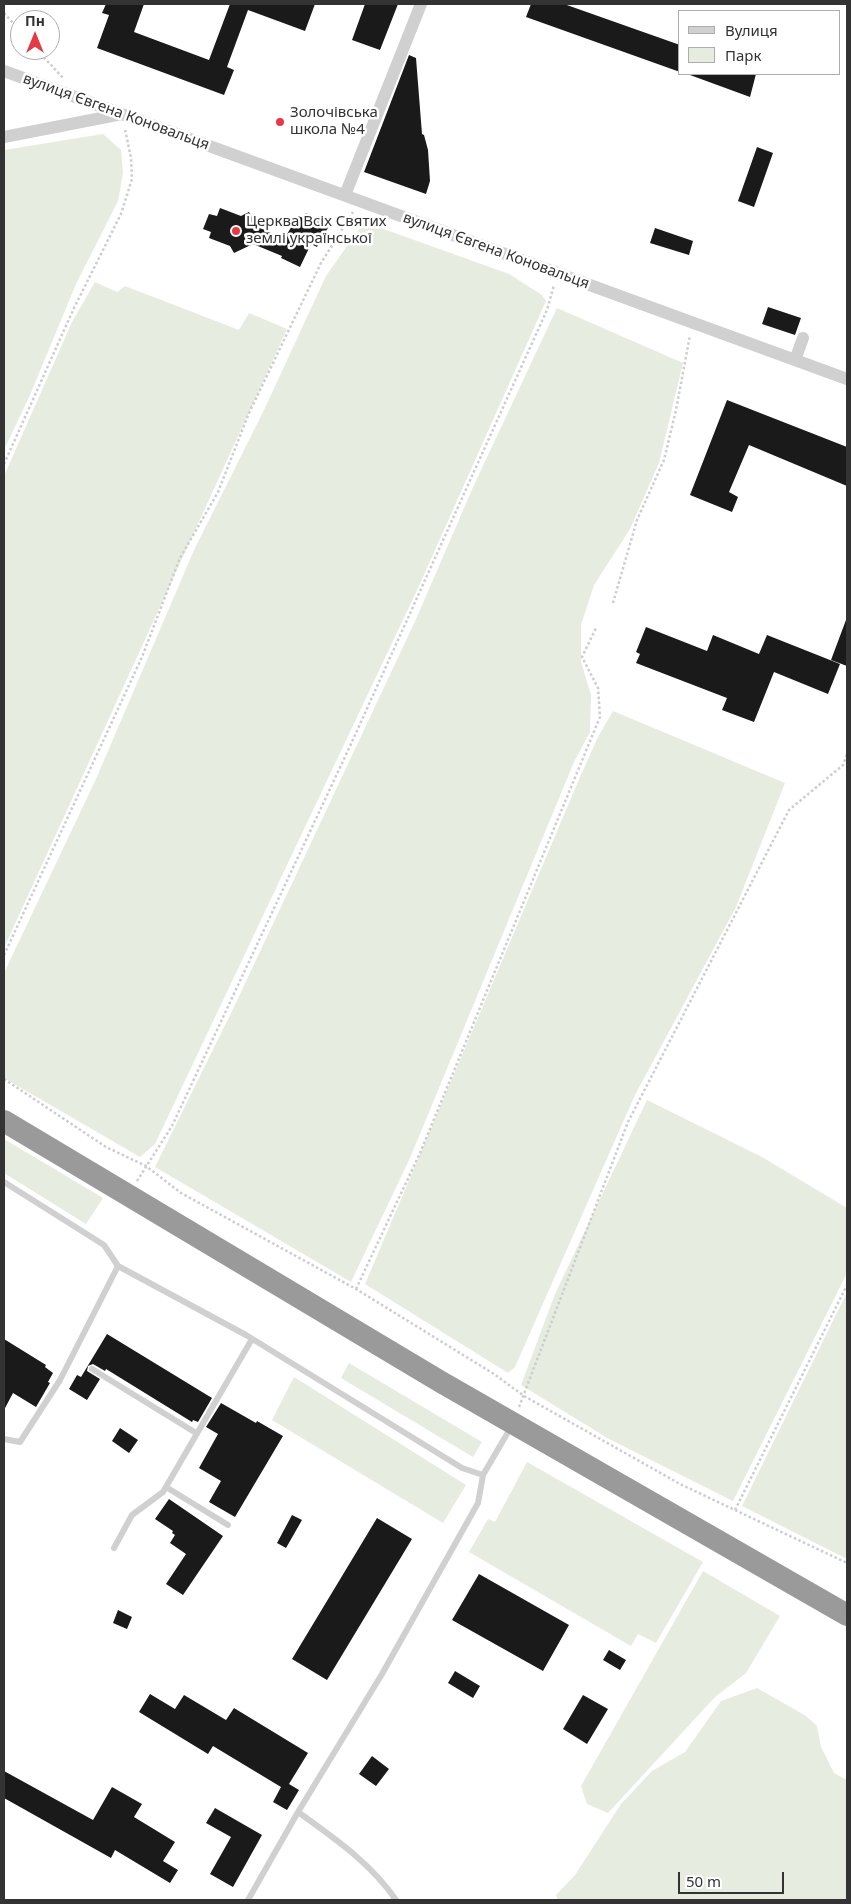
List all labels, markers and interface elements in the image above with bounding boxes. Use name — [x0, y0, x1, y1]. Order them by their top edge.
north arrow — [10, 10, 60, 60]
legend — [678, 10, 841, 75]
text: Пн — [25, 11, 45, 30]
text: Вулиця — [725, 20, 778, 40]
text: Парк — [725, 45, 761, 65]
street label: вулиця Євгена Коновальця — [20, 70, 212, 154]
place label: Золочівська школа №4 — [290, 104, 378, 139]
marker: Золочівська школа №4 — [274, 116, 286, 128]
street label: вулиця Євгена Коновальця — [400, 209, 592, 293]
place label: Церква Всіх Святих землі української — [246, 213, 386, 248]
marker: Церква Всіх Святих землі української — [230, 225, 242, 237]
scale bar — [681, 1862, 787, 1894]
text: 50 m — [686, 1871, 721, 1891]

